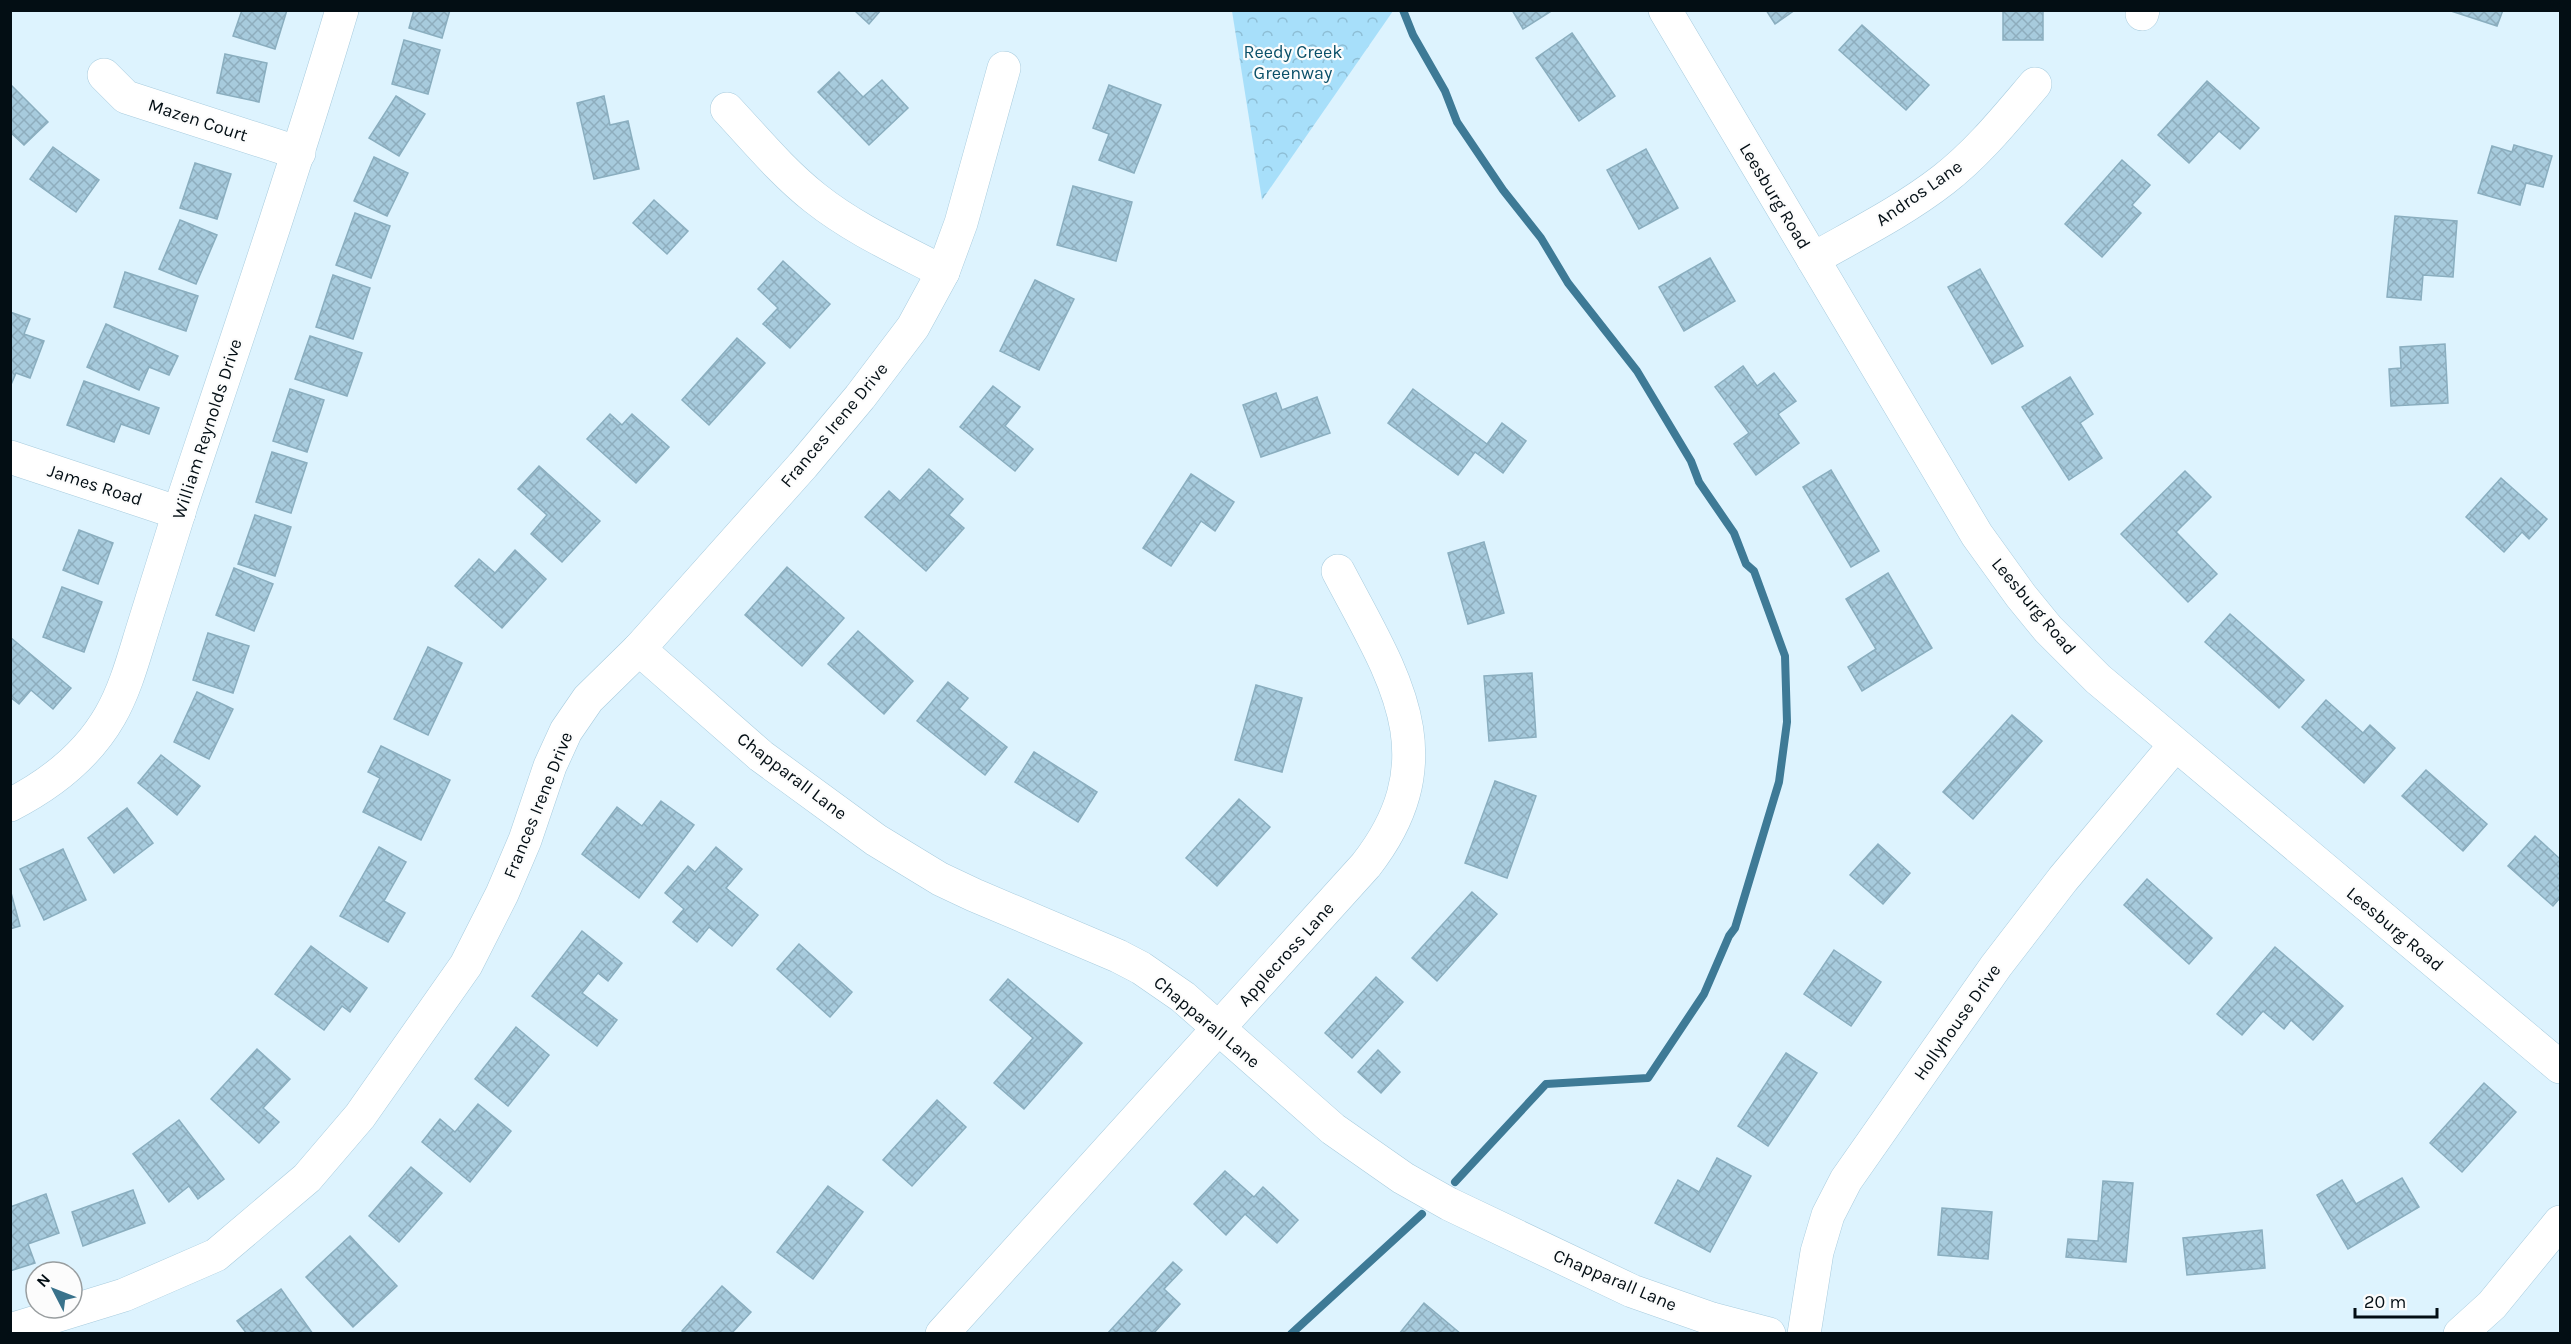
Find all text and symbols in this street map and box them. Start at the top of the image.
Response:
park label: Reedy Creek Greenway [1243,41,1343,84]
street label: Mazen Court [146,94,251,146]
street label: Leesburg Road [1735,139,1815,253]
street label: Andros Lane [1872,155,1966,231]
street label: William Reynolds Drive [167,336,247,522]
street label: Frances Irene Drive [775,358,893,492]
street label: James Road [45,459,145,511]
street label: Leesburg Road [1987,553,2081,659]
street label: Frances Irene Drive [499,728,577,882]
street label: Chapparall Lane [733,728,851,824]
street label: Leesburg Road [2342,882,2448,976]
street label: Applecross Lane [1233,897,1339,1011]
street label: Hollyhouse Drive [1909,960,2005,1084]
street label: Chapparall Lane [1149,971,1265,1073]
street label: Chapparall Lane [1550,1244,1680,1316]
north arrow [24,1260,84,1320]
text: N [32,1270,54,1291]
scale bar [2355,1281,2438,1319]
text: 20 m [2364,1291,2406,1313]

